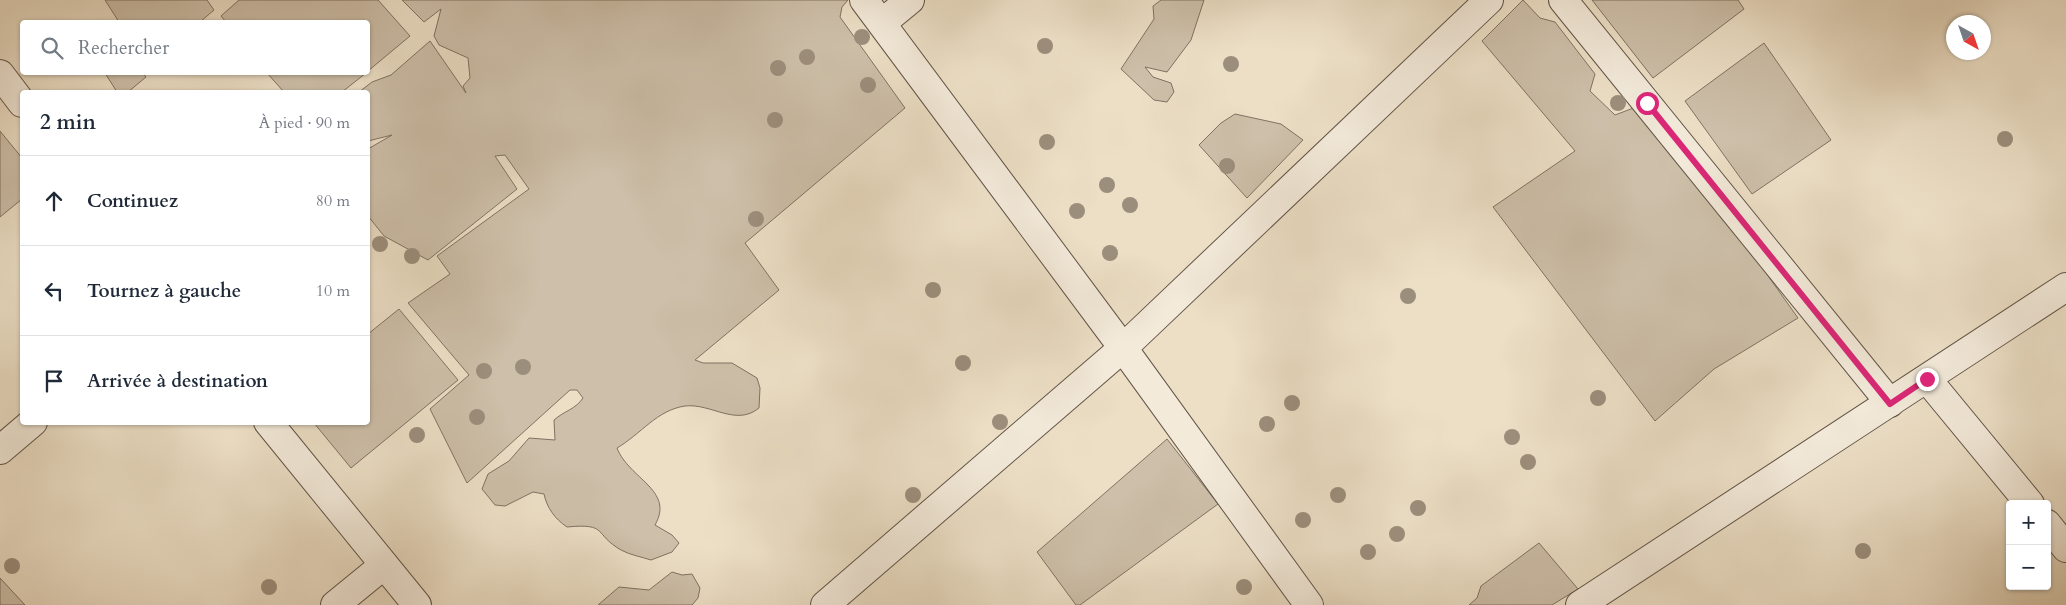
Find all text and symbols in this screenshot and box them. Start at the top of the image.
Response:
north arrow [1946,15,1991,60]
search box [20,20,370,75]
icon: search [38,34,66,62]
text: Rechercher [78,35,169,61]
route start [1636,92,1659,115]
text: 2 min [40,108,96,137]
text: À pied · 90 m [259,112,350,134]
icon: ahead [40,187,68,215]
text: Continuez [87,188,178,214]
text: 80 m [316,190,350,212]
icon: left [40,277,68,305]
text: Tournez à gauche [87,278,241,304]
text: 10 m [316,280,350,302]
icon: arrive [40,367,68,395]
text: Arrivée à destination [87,368,268,394]
route end [1916,368,1939,391]
map controls [2006,500,2051,590]
button: + [2006,500,2051,545]
button: − [2006,545,2051,590]

